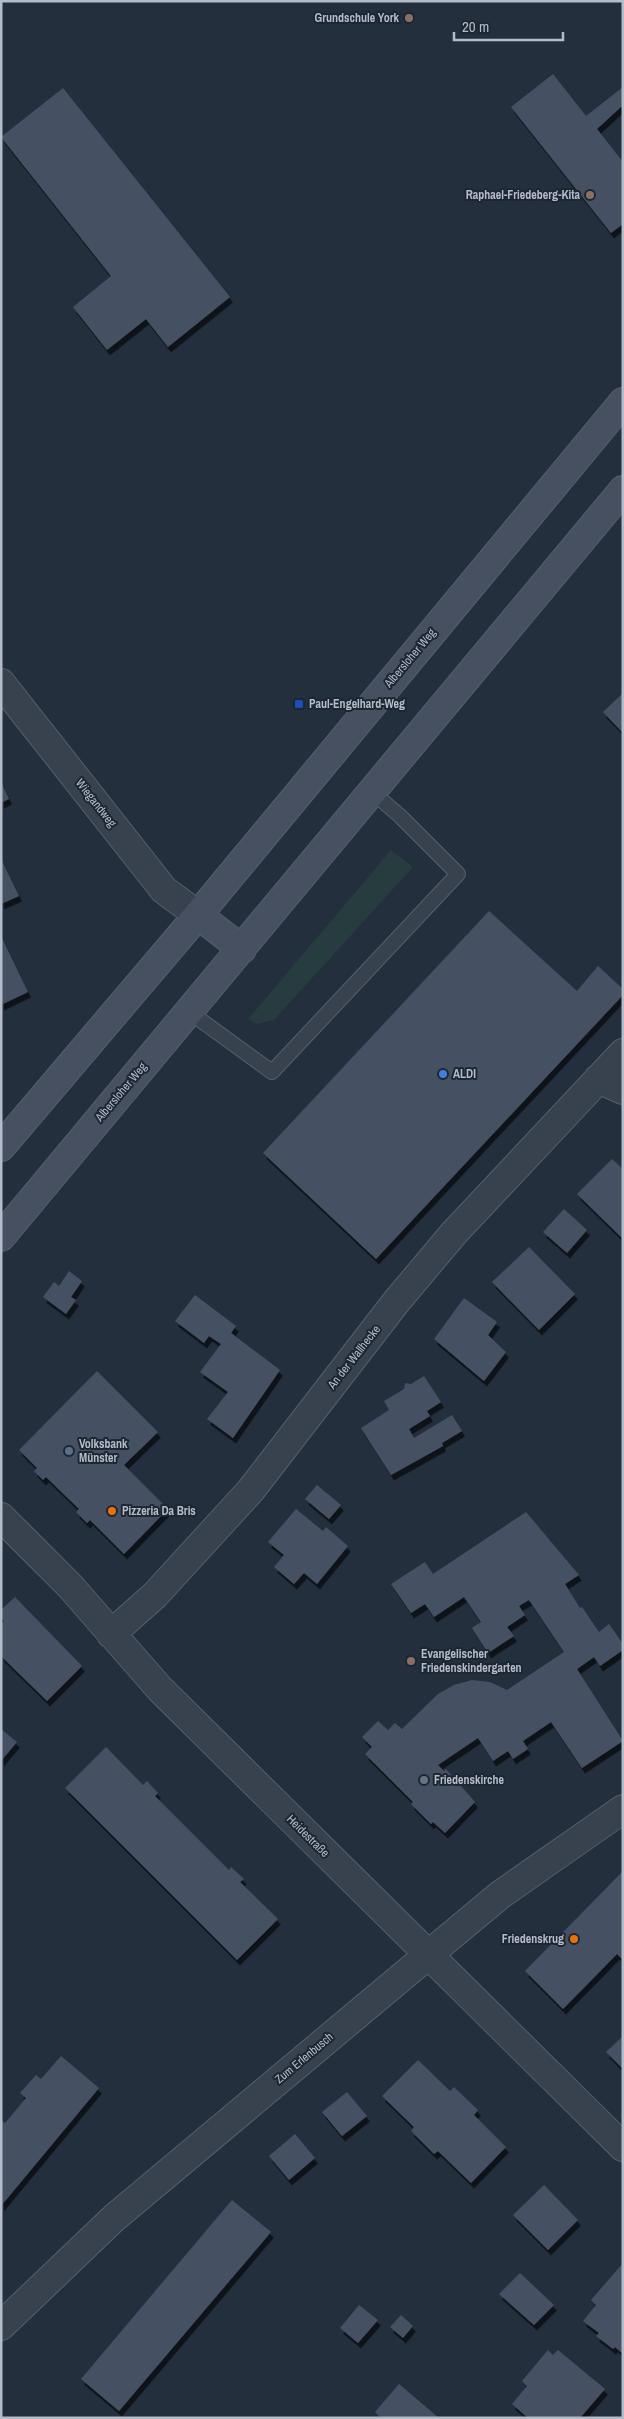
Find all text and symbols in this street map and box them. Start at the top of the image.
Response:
place label: Grundschule York [315,10,400,26]
scale bar [454,10,563,42]
marker: Grundschule York [403,12,415,24]
text: 20 m [462,16,489,37]
place label: Raphael-Friedeberg-Kita [466,187,581,203]
marker: Raphael-Friedeberg-Kita [584,189,596,201]
street label: Albersloher Weg [380,625,440,692]
place label: Paul-Engelhard-Weg [309,696,405,712]
marker: Paul-Engelhard-Weg [293,698,305,710]
street label: Wiegandweg [72,775,120,831]
street label: Albersloher Weg [91,1059,151,1126]
place label: ALDI [453,1066,476,1082]
marker: ALDI [437,1068,449,1080]
street label: An der Wallhecke [323,1322,384,1393]
place label: Volksbank Münster [79,1436,128,1466]
marker: Volksbank Münster [63,1445,75,1457]
place label: Pizzeria Da Bris [122,1503,196,1519]
marker: Pizzeria Da Bris [106,1505,118,1517]
place label: Evangelischer Friedenskindergarten [421,1646,522,1676]
marker: Evangelischer Friedenskindergarten [405,1655,417,1667]
place label: Friedenskirche [434,1772,505,1788]
marker: Friedenskirche [418,1774,430,1786]
street label: Heidestraße [283,1811,333,1861]
place label: Friedenskrug [502,1931,564,1947]
marker: Friedenskrug [568,1933,580,1945]
street label: Zum Erlenbusch [271,2029,337,2087]

